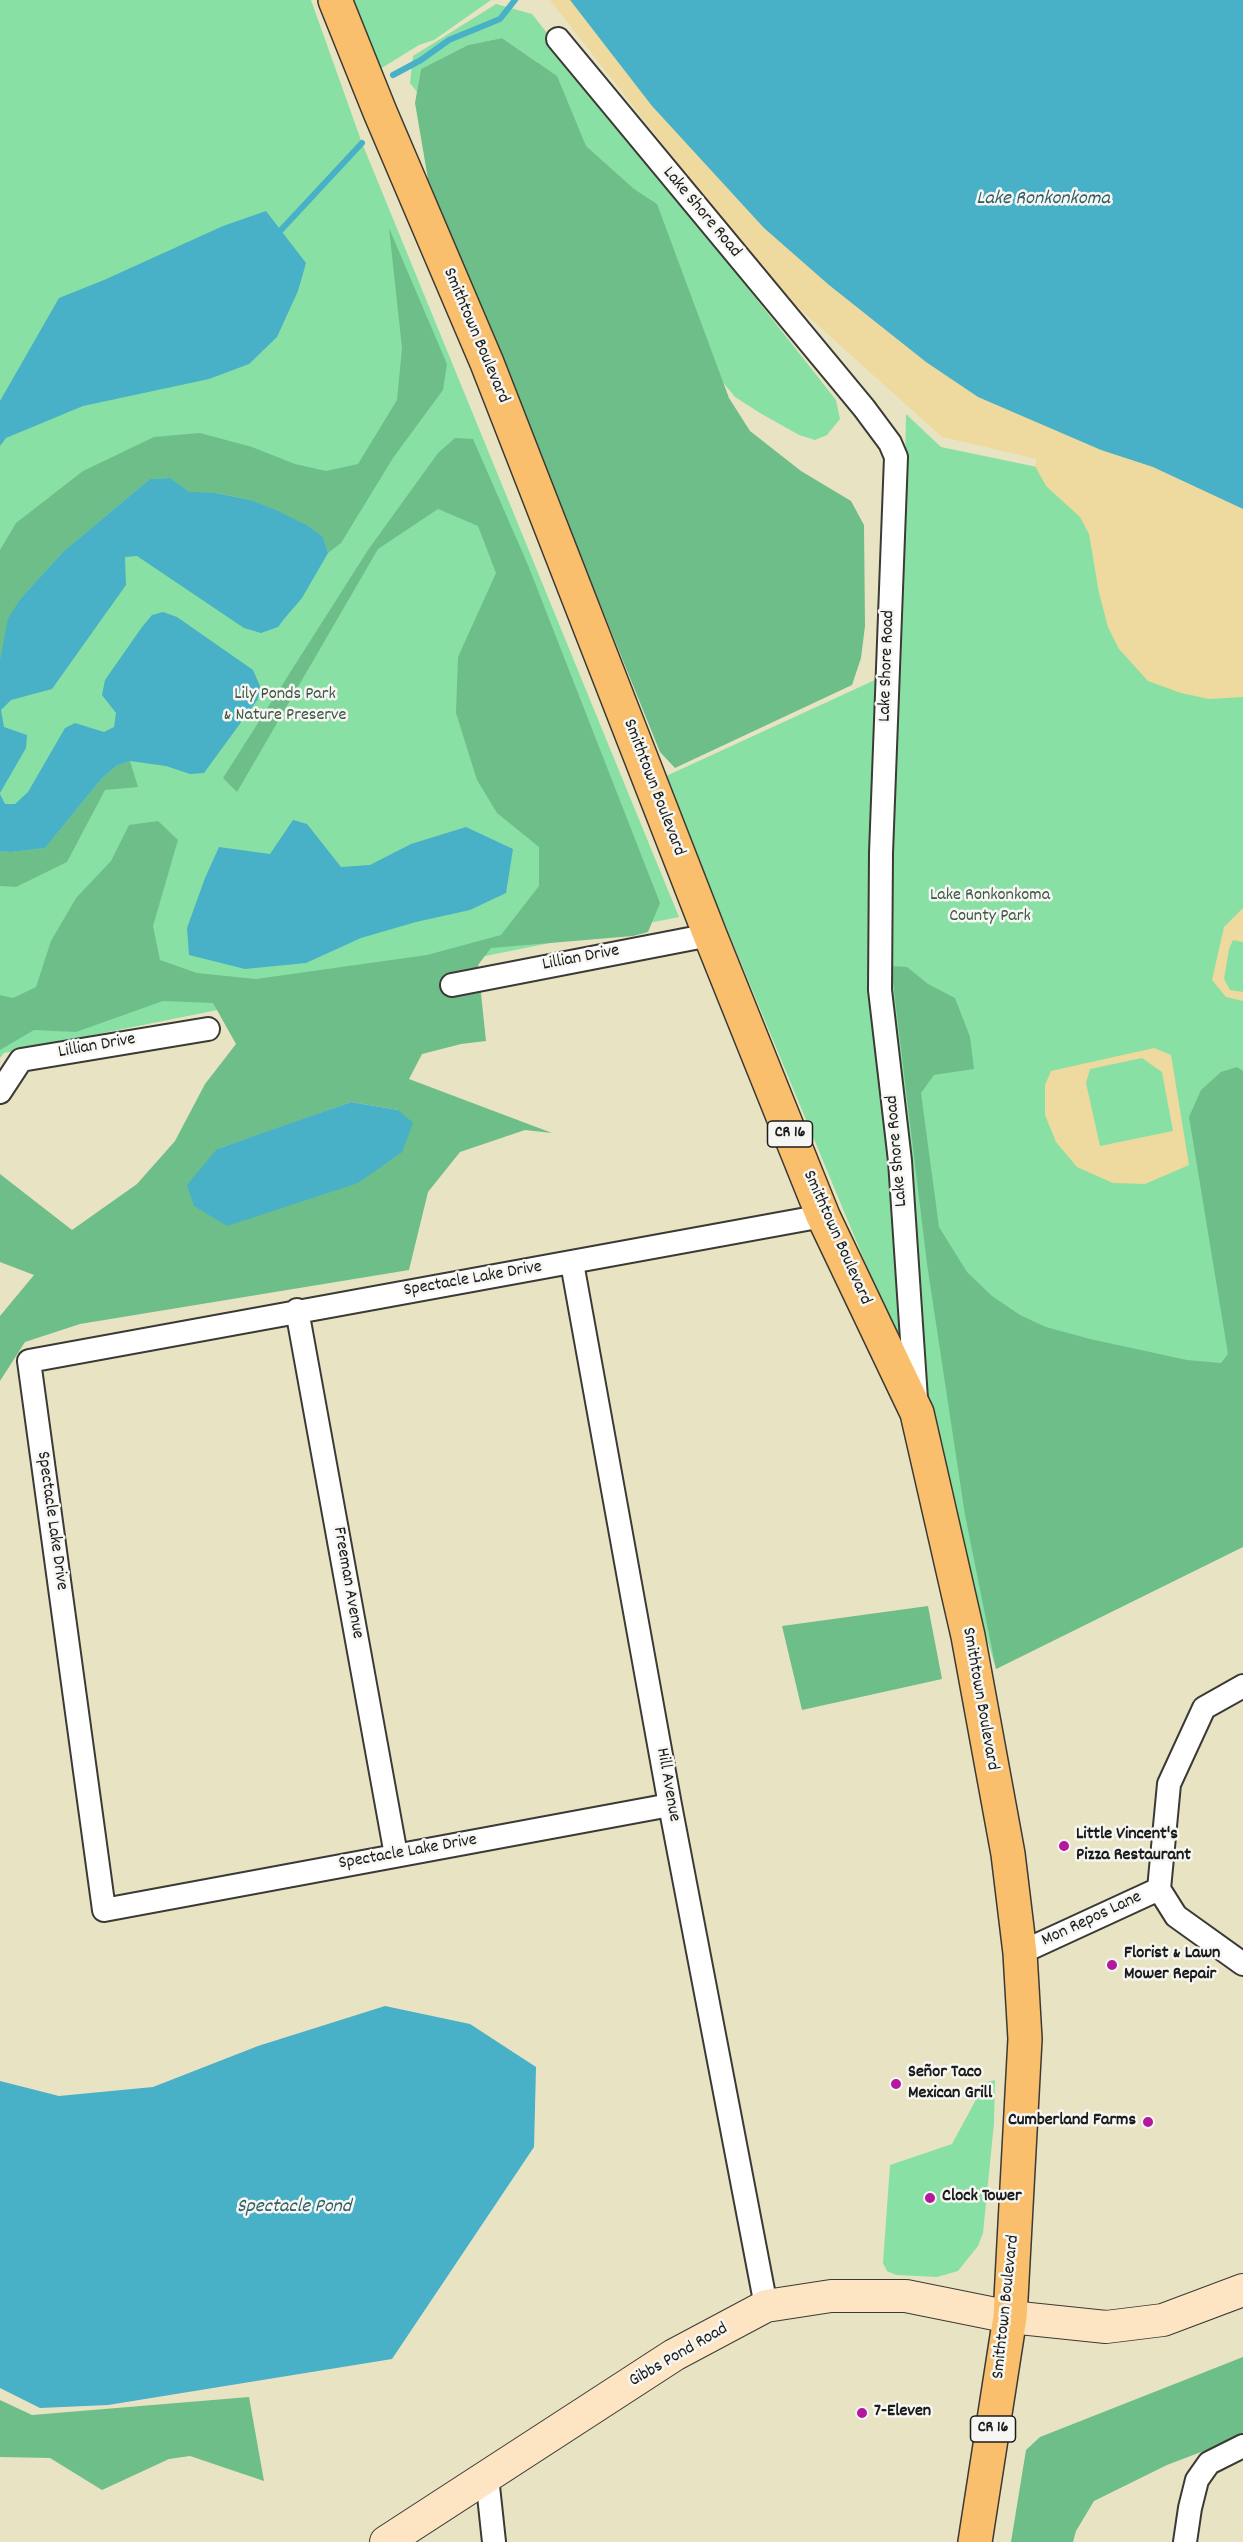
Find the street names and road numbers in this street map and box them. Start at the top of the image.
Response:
street label: Lake Shore Road [657,163,745,263]
street label: Smithtown Boulevard [437,265,513,407]
street label: Lake Shore Road [875,610,901,722]
street label: Smithtown Boulevard [617,717,689,859]
street label: Lillian Drive [541,941,621,977]
street label: Lillian Drive [57,1030,137,1064]
street label: Lake Shore Road [882,1094,914,1208]
road number: CR 16 [768,1121,812,1147]
street label: Smithtown Boulevard [797,1167,875,1309]
street label: Spectacle Lake Drive [402,1257,544,1303]
street label: Spectacle Lake Drive [31,1450,71,1592]
street label: Freeman Avenue [327,1525,367,1641]
street label: Smithtown Boulevard [956,1626,1002,1772]
street label: Hill Avenue [650,1746,684,1824]
street label: Spectacle Lake Drive [337,1830,479,1876]
street label: Mon Repos Lane [1039,1887,1145,1953]
street label: Smithtown Boulevard [989,2234,1025,2380]
street label: Gibbs Pond Road [626,2319,732,2393]
road number: CR 16 [970,2416,1016,2442]

